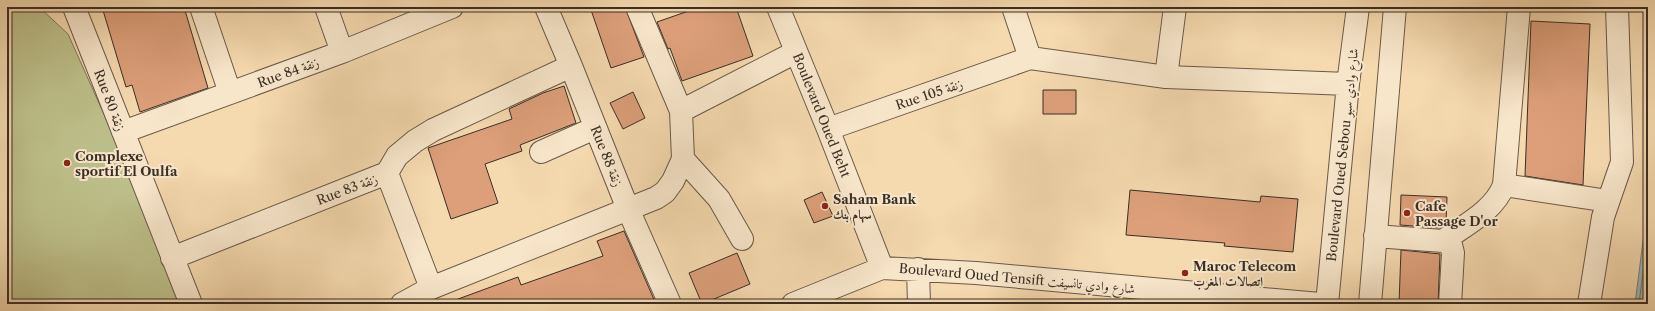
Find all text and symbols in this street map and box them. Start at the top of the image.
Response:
street label: Boulevard Oued Sebou شارع وادي سبو [1323,48,1365,263]
street label: Boulevard Oued Beht [790,50,854,180]
street label: Rue 84 زنقة [255,53,321,91]
street label: Rue 80 زنقة [90,67,129,134]
street label: Rue 105 زنقة [893,75,965,114]
street label: Rue 88 زنقة [587,123,627,189]
place label: Complexe sportif El Oulfa [75,148,178,179]
marker: Complexe sportif El Oulfa [62,158,72,168]
street label: Rue 83 زنقة [314,170,380,209]
place label: Saham Bank سهام بنك [833,191,917,226]
place label: Cafe Passage D'or [1415,198,1498,229]
marker: Saham Bank سهام بنك [820,201,830,211]
marker: Cafe Passage D'or [1402,208,1412,218]
place label: Maroc Telecom اتصالات المغرب [1193,258,1296,290]
street label: Boulevard Oued Tensift شارع وادي تانسيفت [898,260,1136,300]
marker: Maroc Telecom اتصالات المغرب [1180,268,1190,278]

